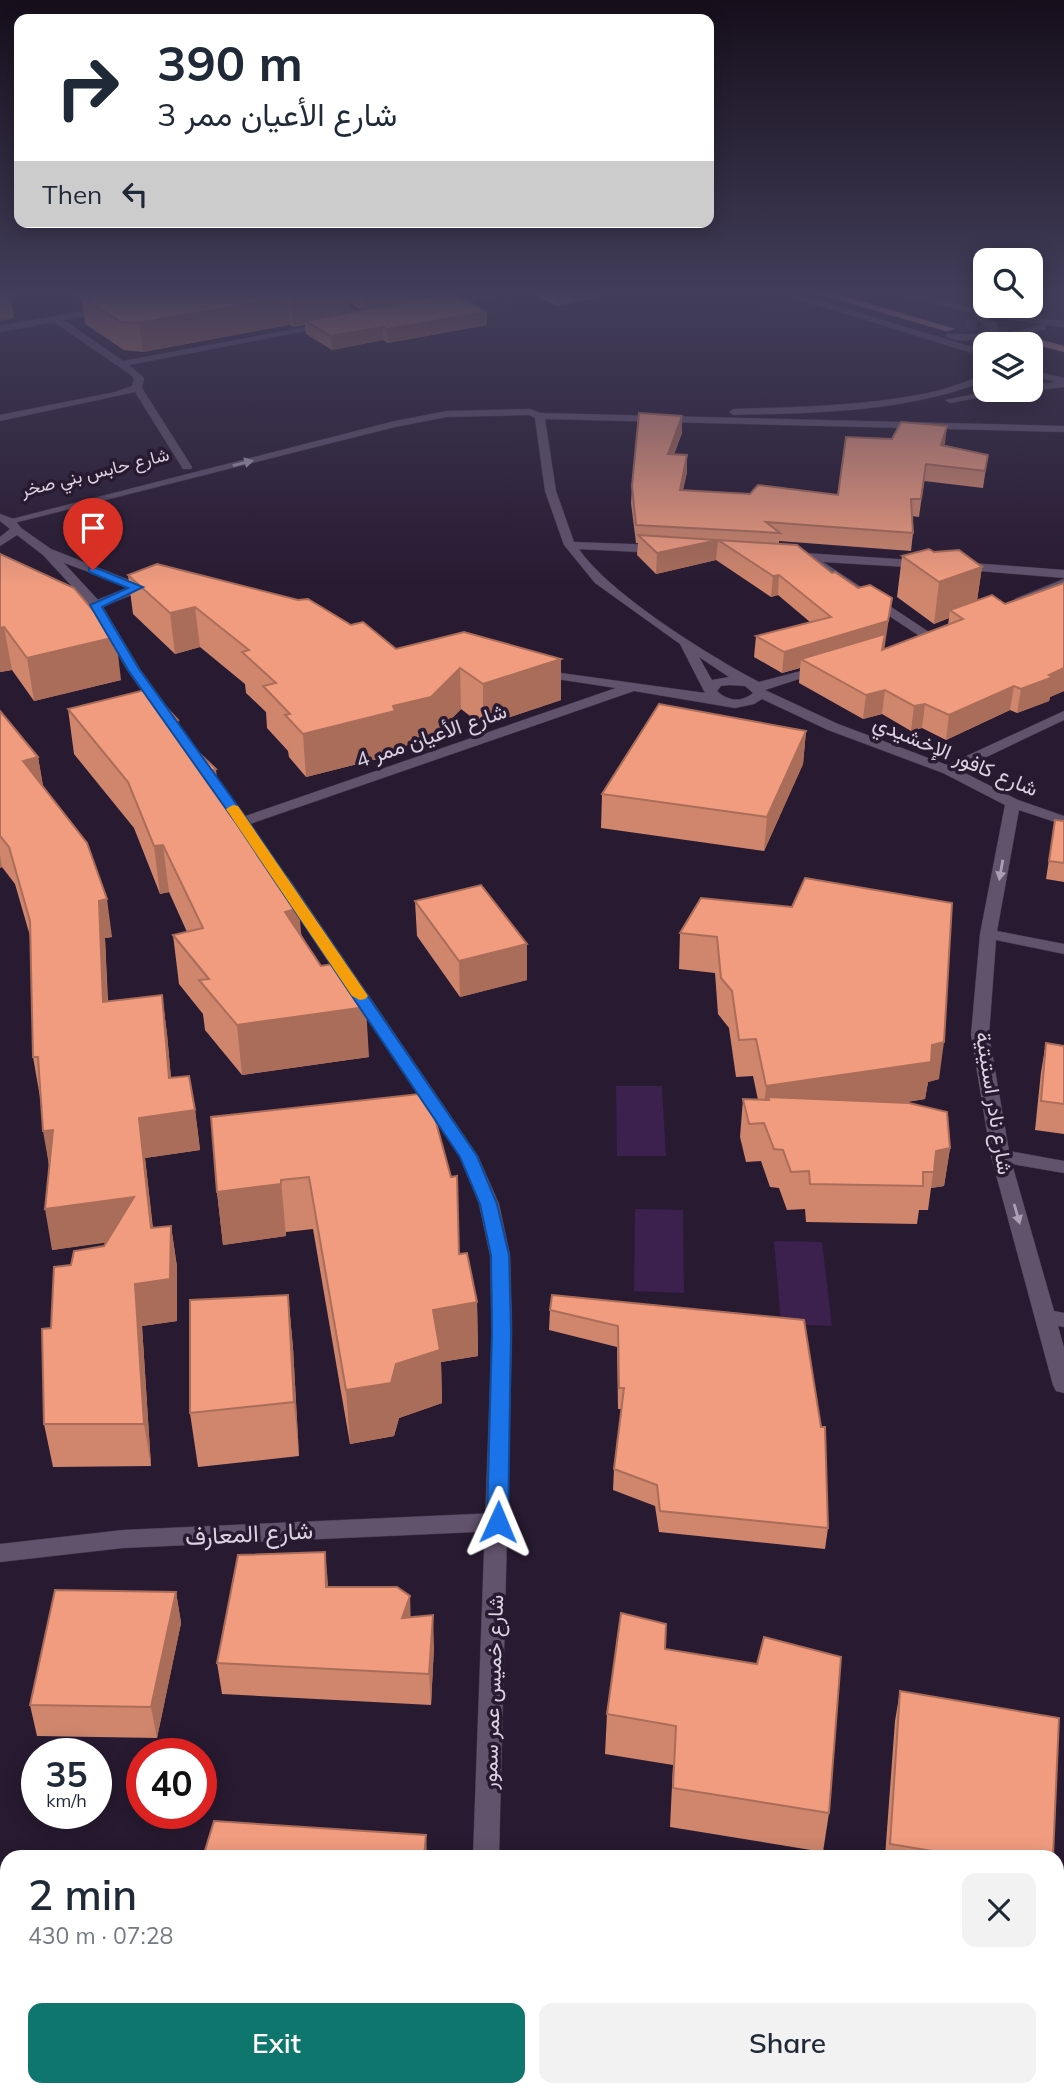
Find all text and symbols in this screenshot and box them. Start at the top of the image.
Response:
text: 390 m [157,32,303,93]
icon: right [42,42,133,133]
text: شارع الأعيان ممر 3 [157,94,397,134]
icon: left [116,175,154,213]
text: Then [42,178,102,211]
map controls [973,248,1043,402]
button: search [973,248,1043,318]
button: layers [973,332,1043,402]
street label: شارع حابس بني صخر [18,442,172,506]
one-way arrow [232,457,254,468]
pin [63,498,123,570]
icon: arrive [74,509,112,547]
street label: شارع الأعيان ممر 4 [352,697,510,775]
street label: شارع كافور الإخشيدي [868,709,1042,806]
one-way arrow [995,859,1006,881]
street label: شارع نادر استيتية [969,1030,1019,1177]
one-way arrow [1012,1204,1022,1225]
position arrow [461,1485,535,1559]
street label: شارع المعارف [184,1515,314,1553]
street label: شارع خميس عمر سمور [476,1594,510,1791]
speed limit sign: 40 [126,1738,217,1829]
text: 35 [45,1752,88,1796]
text: km/h [46,1789,87,1812]
text: 2 min [28,1868,137,1921]
button: close [962,1873,1036,1947]
text: 430 m · 07:28 [28,1921,173,1950]
button: Exit [28,2003,525,2083]
button: Share [539,2003,1036,2083]

